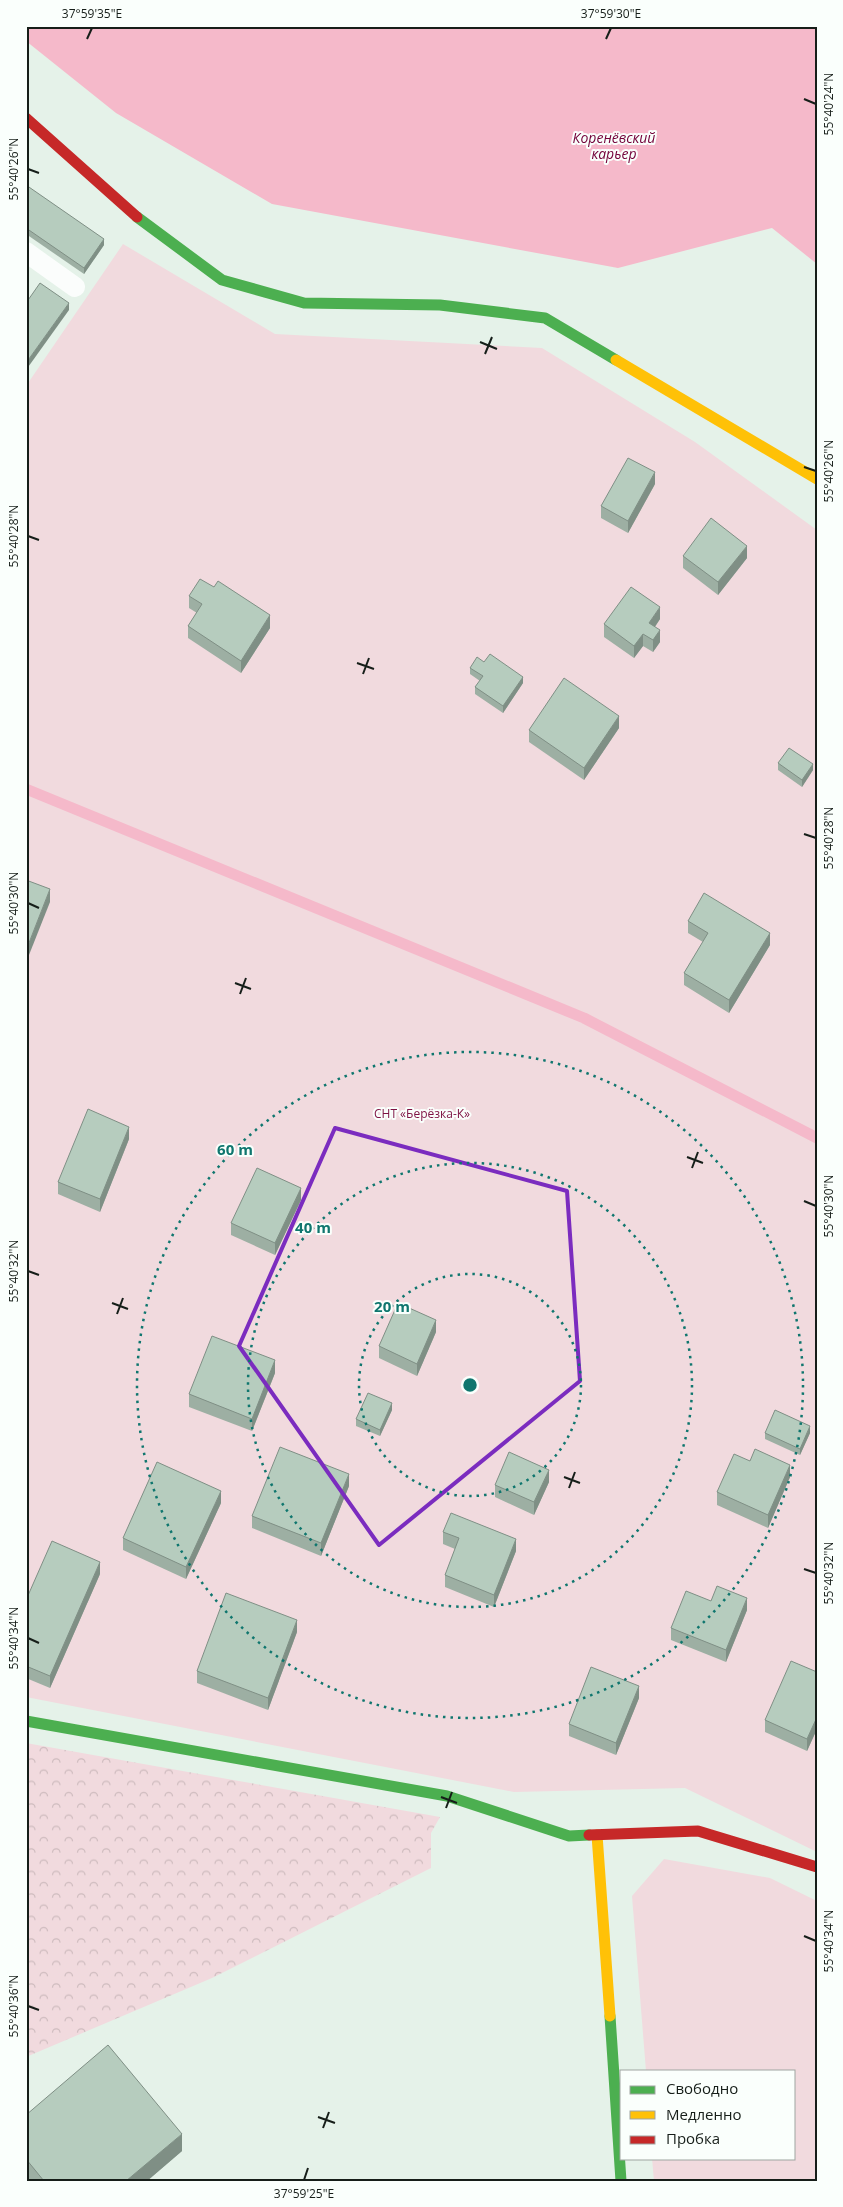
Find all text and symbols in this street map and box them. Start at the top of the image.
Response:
text: 37°59'35"E [62,5,122,22]
text: 37°59'30"E [581,5,641,22]
text: 55°40'24"N [820,73,837,135]
water label: Коренёвский карьер [573,128,655,163]
text: 55°40'26"N [5,138,22,200]
text: 55°40'26"N [820,440,837,502]
text: 55°40'28"N [5,505,22,567]
text: 55°40'28"N [820,807,837,869]
text: 55°40'30"N [5,872,22,934]
park label: СНТ «Берёзка-К» [374,1105,470,1122]
text: 60 m [217,1139,253,1159]
text: 55°40'30"N [820,1175,837,1237]
text: 40 m [295,1217,331,1237]
text: 55°40'32"N [5,1240,22,1302]
text: 20 m [374,1296,410,1316]
centre of rings [461,1376,479,1394]
text: 55°40'32"N [820,1542,837,1604]
text: 55°40'34"N [5,1607,22,1669]
text: 55°40'34"N [820,1910,837,1972]
text: 55°40'36"N [5,1975,22,2037]
legend [620,2070,796,2160]
text: Свободно [666,2078,738,2098]
text: Медленно [666,2104,742,2124]
text: Пробка [666,2128,720,2148]
text: 37°59'25"E [274,2185,334,2202]

